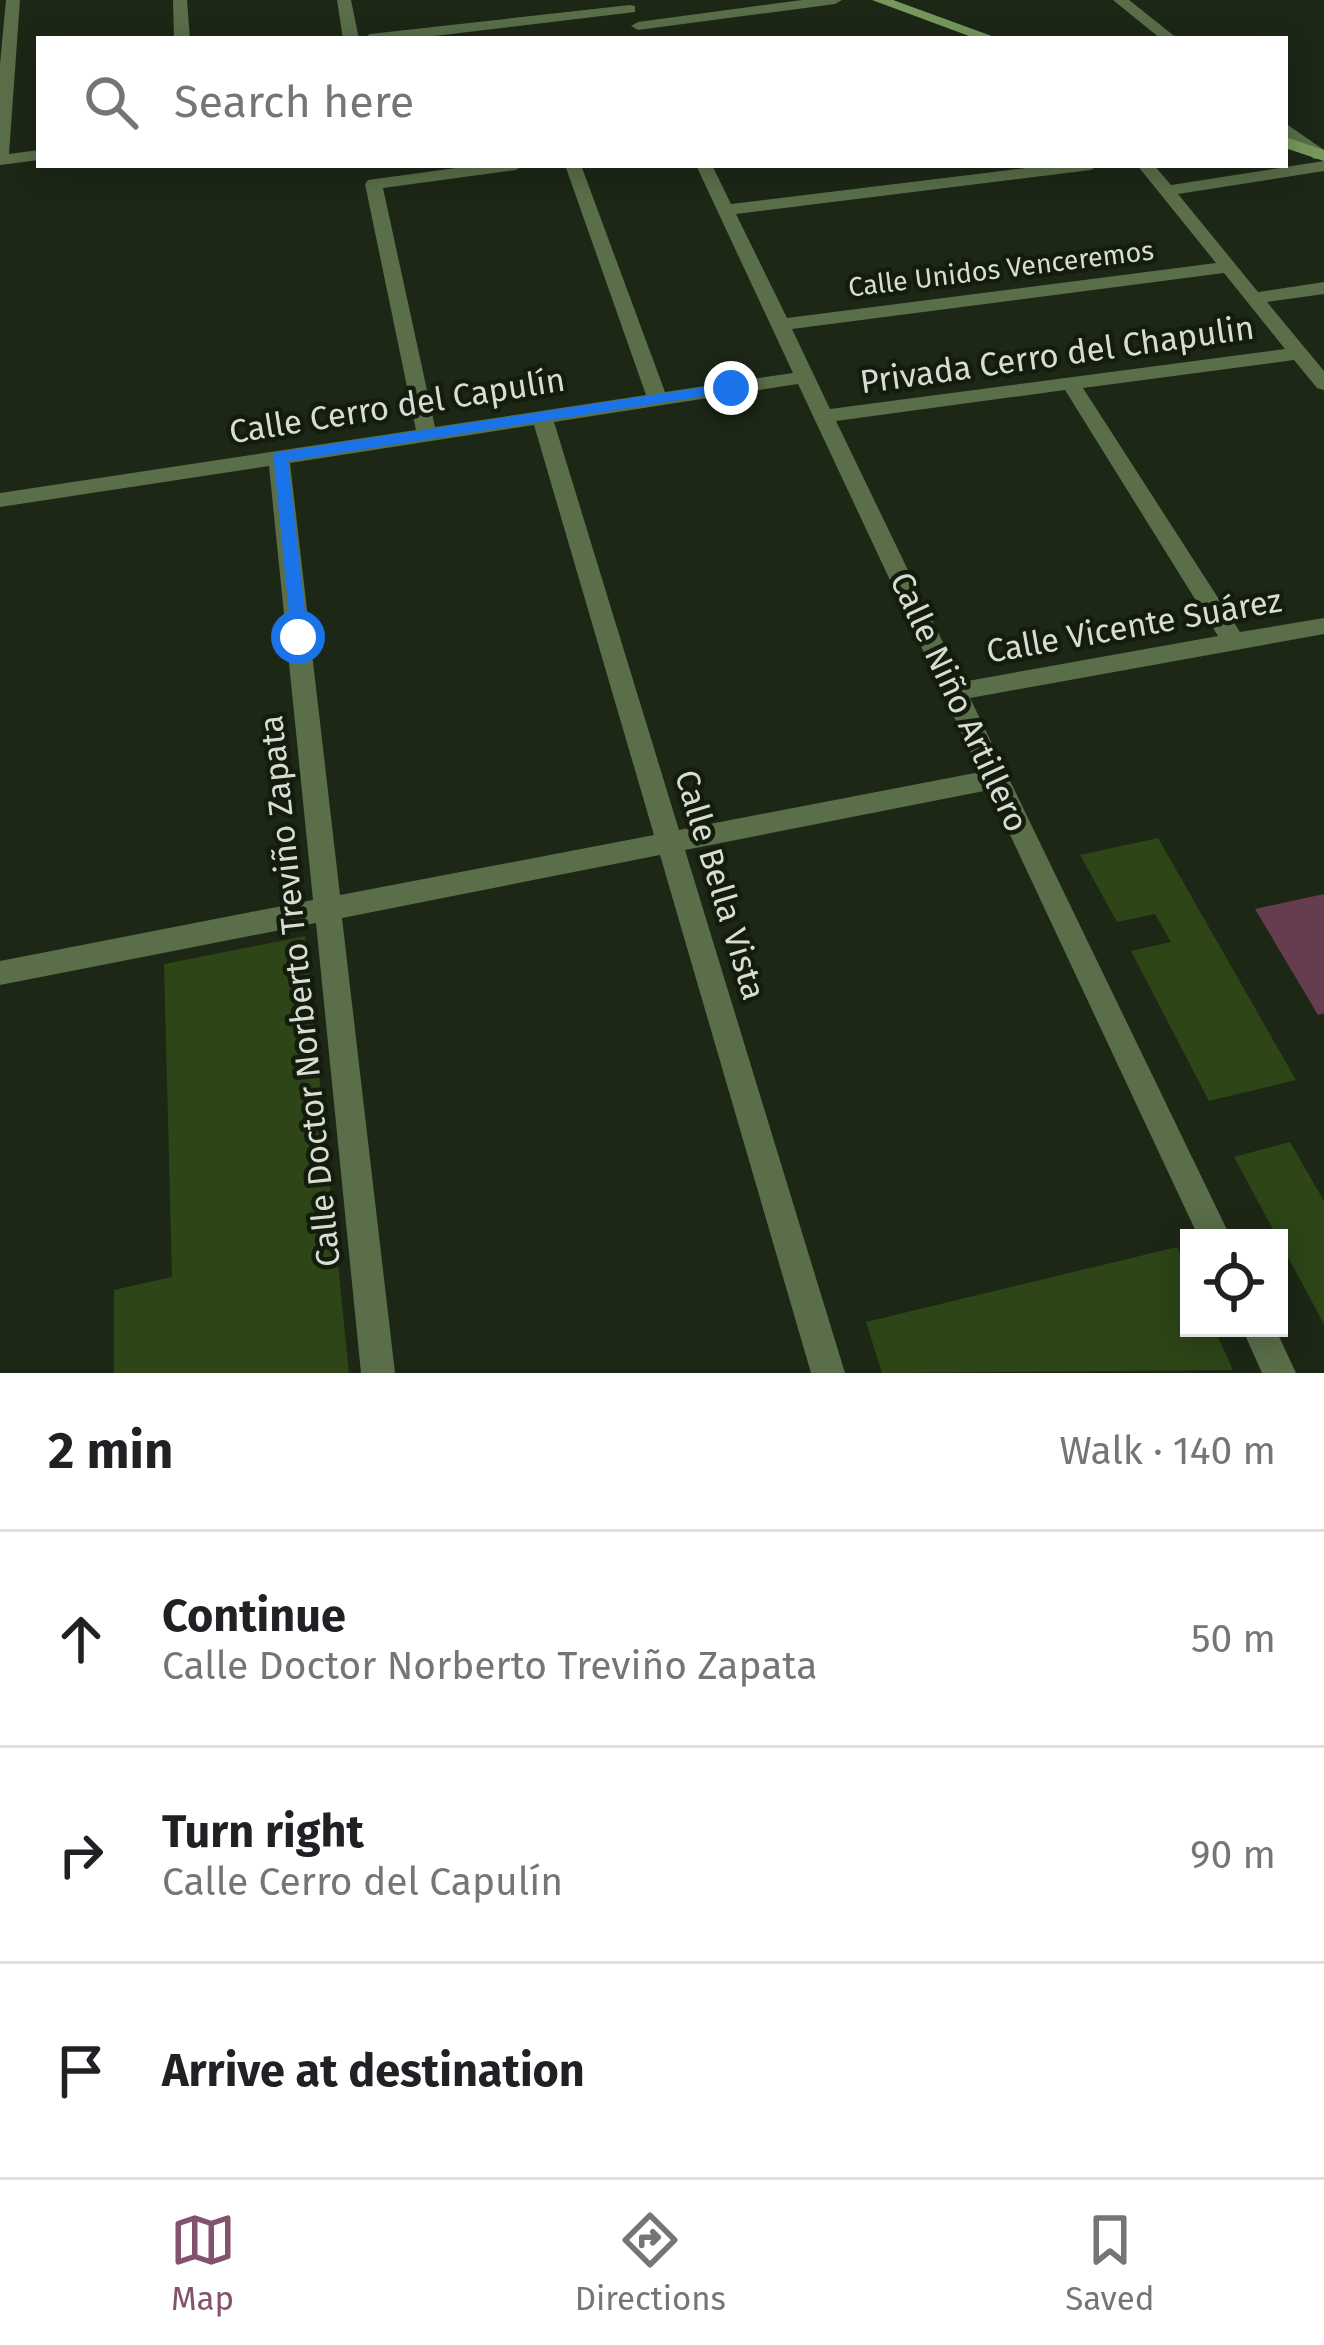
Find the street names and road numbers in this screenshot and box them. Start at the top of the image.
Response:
street label: Calle Unidos Venceremos [846,234,1156,304]
street label: Privada Cerro del Chapulin [857,308,1257,402]
street label: Calle Cerro del Capulín [226,360,568,452]
street label: Calle Niño Artillero [881,566,1037,838]
street label: Calle Vicente Suárez [983,580,1285,672]
street label: Calle Doctor Norberto Treviño Zapata [251,713,349,1269]
street label: Calle Bella Vista [666,765,774,1005]

